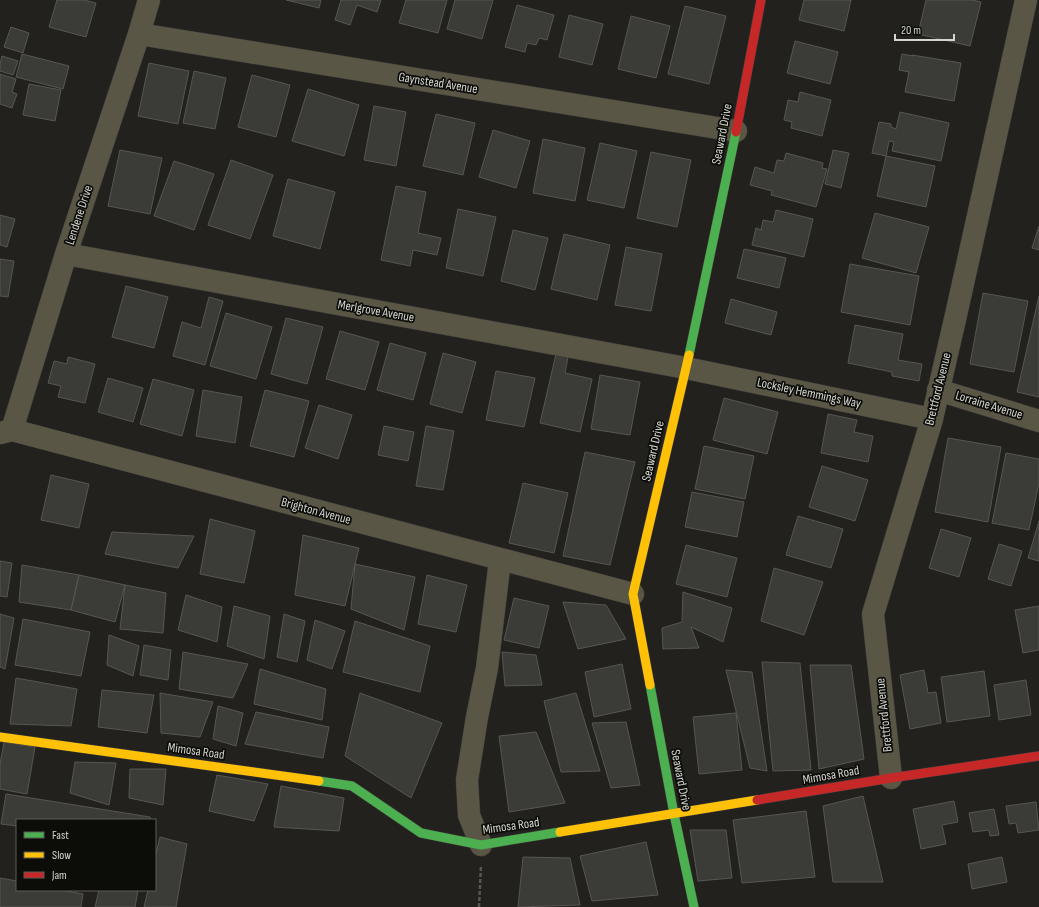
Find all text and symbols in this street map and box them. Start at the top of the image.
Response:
scale bar [895,16,954,42]
text: 20 m [901,23,921,38]
street label: Gaynstead Avenue [397,69,479,97]
street label: Seaward Drive [708,102,736,166]
street label: Lendene Drive [62,183,96,247]
street label: Merlgrove Avenue [337,296,415,326]
street label: Brettford Avenue [921,351,955,427]
street label: Locksley Hemmings Way [756,374,862,412]
street label: Lorraine Avenue [953,387,1025,423]
street label: Seaward Drive [638,419,668,483]
street label: Brighton Avenue [279,494,353,528]
street label: Brettford Avenue [872,677,896,753]
street label: Mimosa Road [167,739,225,763]
street label: Seaward Drive [667,748,695,812]
street label: Mimosa Road [801,762,861,788]
street label: Mimosa Road [482,814,540,838]
legend [16,819,156,891]
text: Fast [52,828,69,843]
text: Slow [52,848,71,863]
text: Jam [51,868,67,883]

